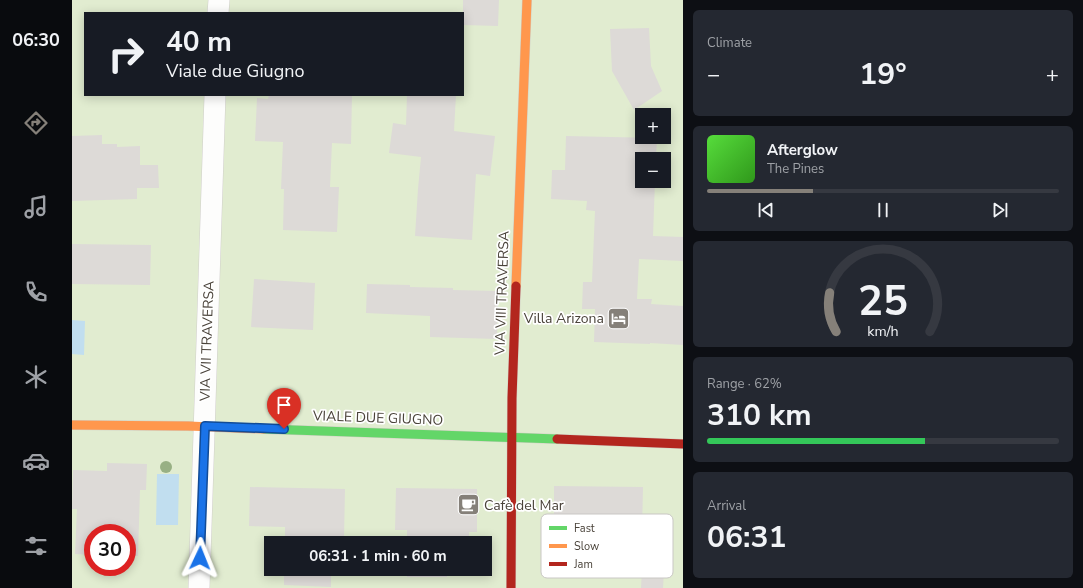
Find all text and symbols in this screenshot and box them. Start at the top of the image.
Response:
text: 40 m [166,23,232,61]
text: 06:30 [12,28,60,52]
icon: right [100,28,152,80]
text: Climate [707,34,752,52]
text: 19° [859,54,907,95]
text: Viale due Giugno [166,59,304,83]
text: − [707,60,720,90]
text: + [1046,60,1059,90]
map controls [635,108,671,188]
button: + [635,108,671,144]
icon: directions [22,109,50,137]
text: Afterglow [767,140,838,160]
button: − [635,152,671,188]
text: The Pines [767,160,824,178]
icon: music [22,193,50,221]
icon: previous [755,199,777,221]
icon: pause [872,199,894,221]
icon: next [989,199,1011,221]
street label: VIA VIII TRAVERSA [490,231,514,356]
text: 25 [858,273,908,330]
icon: phone [22,278,50,306]
street label: VIA VII TRAVERSA [195,280,219,403]
hotel icon: Villa Arizona [606,305,632,331]
place label: Villa Arizona [523,309,604,328]
text: km/h [867,322,899,341]
icon: climate [22,363,50,391]
text: Range · 62% [707,375,782,393]
pin [267,388,301,429]
icon: arrive [273,394,295,416]
text: 310 km [707,395,812,436]
street label: VIALE DUE GIUGNO [312,406,443,430]
icon: car [22,447,50,475]
cafe icon: Cafè del Mar [456,492,482,518]
place label: Cafè del Mar [484,496,564,515]
text: Arrival [707,497,746,515]
legend [541,514,673,578]
text: 06:31 [707,517,786,558]
text: Fast [574,521,595,536]
speed limit sign: 30 [84,524,136,576]
icon: filters [22,532,50,560]
position arrow [179,537,221,579]
text: Slow [574,539,599,554]
text: 06:31 · 1 min · 60 m [309,546,447,566]
text: Jam [573,557,593,572]

